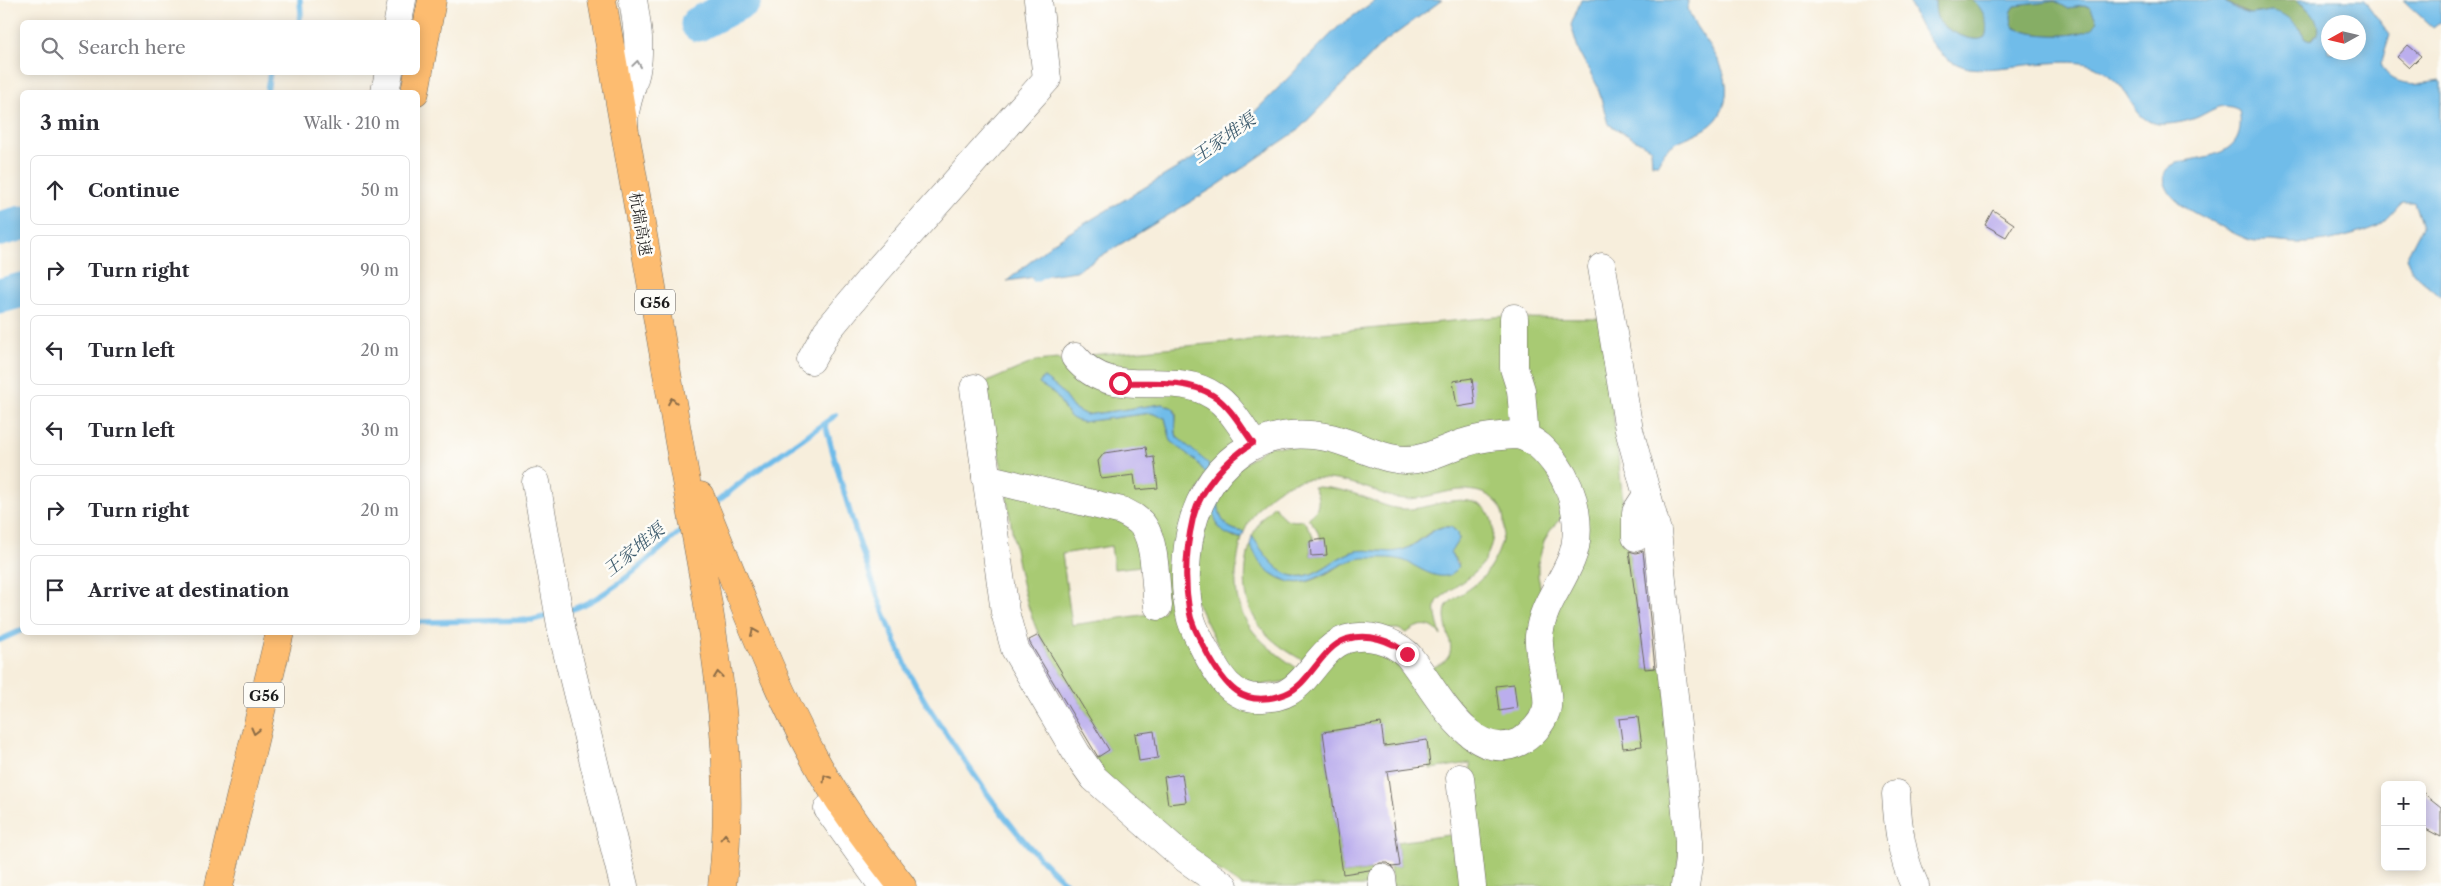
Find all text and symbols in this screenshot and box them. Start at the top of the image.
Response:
north arrow [2321,15,2366,60]
search box [20,20,420,75]
icon: search [38,34,66,62]
text: Search here [78,36,186,59]
one-way arrow [631,59,642,67]
water label: 王家堆渠 [1188,107,1262,168]
text: 3 min [40,110,100,135]
text: Walk · 210 m [304,113,400,133]
icon: ahead [41,176,69,204]
text: Continue [88,179,180,202]
text: 50 m [361,180,399,200]
street label: 杭瑞高速 [626,191,656,257]
icon: right [41,256,69,284]
text: Turn right [88,259,189,282]
text: 90 m [360,260,399,280]
road number: G56 [635,290,675,314]
icon: left [41,336,69,364]
text: Turn left [88,339,175,362]
text: 20 m [360,340,399,360]
route start [1109,372,1132,395]
one-way arrow [667,396,677,405]
icon: left [41,416,69,444]
text: Turn left [88,419,175,442]
text: 30 m [361,420,399,440]
icon: right [41,496,69,524]
text: Turn right [88,499,189,522]
text: 20 m [360,500,399,520]
water label: 王家堆渠 [599,517,671,581]
icon: arrive [41,576,69,604]
text: Arrive at destination [88,579,289,602]
one-way arrow [750,628,761,637]
route end [1396,643,1419,666]
one-way arrow [713,671,724,679]
road number: G56 [244,682,284,708]
one-way arrow [250,726,261,735]
one-way arrow [823,774,832,783]
map controls [2381,781,2426,871]
button: + [2381,781,2426,826]
button: − [2381,826,2426,871]
one-way arrow [720,833,730,841]

